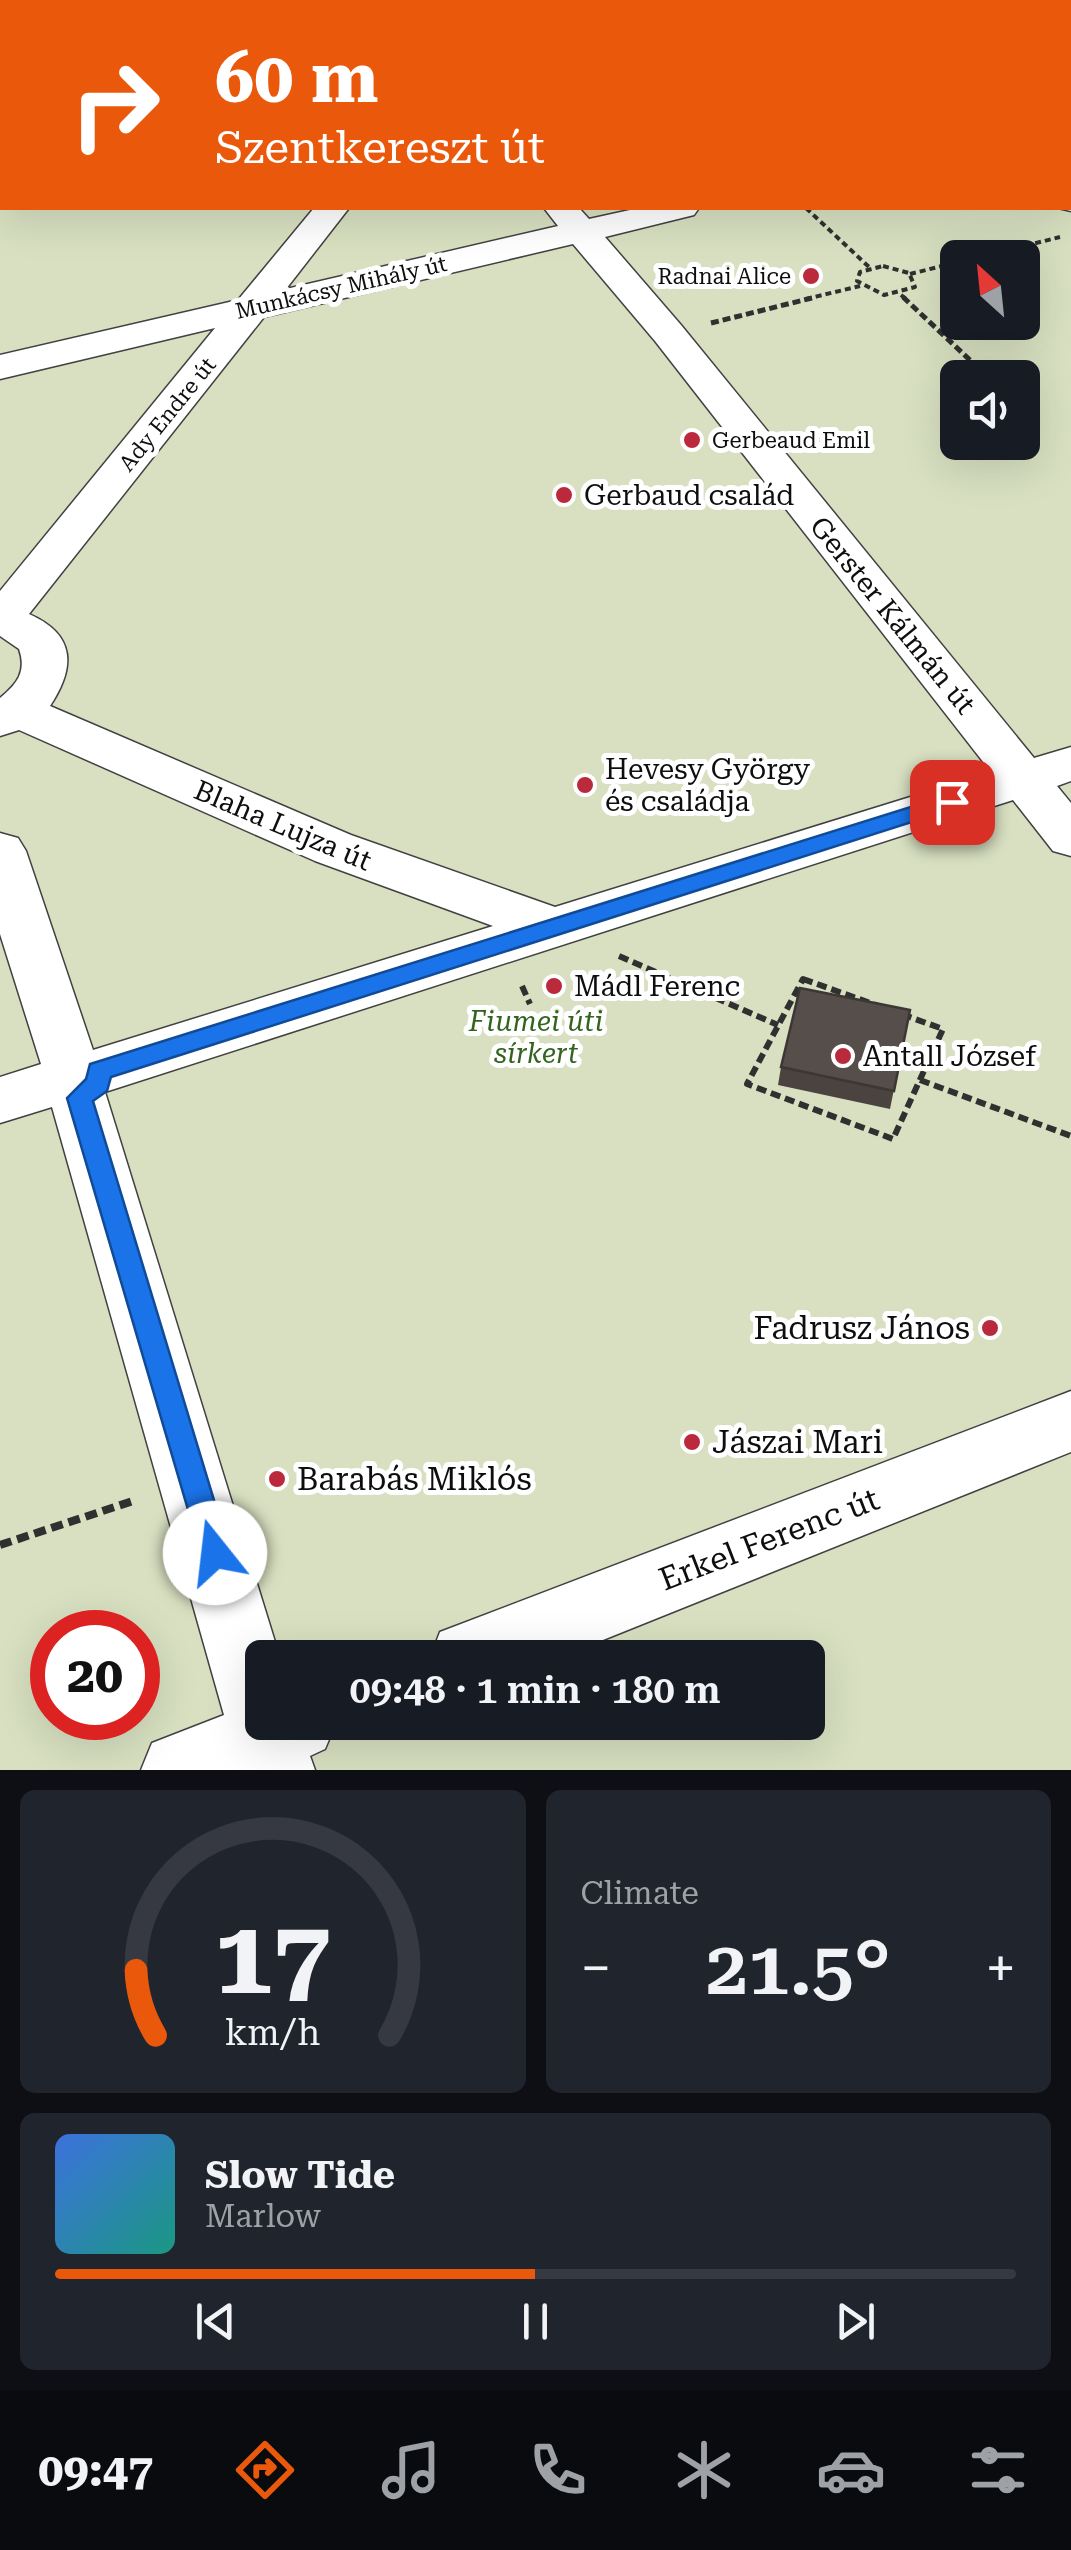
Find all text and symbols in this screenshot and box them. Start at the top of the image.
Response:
text: 60 m [215,37,379,119]
icon: right [50,40,180,170]
text: Szentkereszt út [215,121,545,174]
north arrow [940,240,1040,340]
map controls [940,240,1040,460]
street label: Munkácsy Mihály út [233,251,449,324]
place label: Radnai Alice [658,264,791,289]
marker: Radnai Alice [800,265,822,287]
street label: Ady Endre út [114,352,221,476]
button: sound [940,360,1040,460]
place label: Gerbeaud Emil [712,428,870,453]
marker: Gerbeaud Emil [681,429,703,451]
place label: Gerbaud család [584,479,794,512]
marker: Gerbaud család [553,484,575,506]
street label: Gerster Kálmán út [803,510,982,721]
place label: Hevesy György és családja [605,753,810,818]
pin [910,760,995,845]
street label: Blaha Lujza út [189,773,376,878]
marker: Hevesy György és családja [574,774,596,796]
icon: arrive [925,775,980,830]
place label: Mádl Ferenc [574,970,740,1003]
marker: Mádl Ferenc [543,975,565,997]
park label: Fiumei úti sírkert [468,1005,603,1070]
place label: Antall József [863,1040,1037,1073]
marker: Antall József [832,1045,854,1067]
place label: Fadrusz János [754,1309,970,1347]
marker: Fadrusz János [979,1317,1001,1339]
place label: Jászai Mari [712,1423,883,1461]
marker: Jászai Mari [681,1431,703,1453]
place label: Barabás Miklós [297,1460,532,1498]
marker: Barabás Miklós [266,1468,288,1490]
street label: Erkel Ferenc út [654,1480,884,1598]
position arrow [163,1501,267,1605]
speed limit sign: 20 [30,1610,160,1740]
text: 09:48 · 1 min · 180 m [350,1668,721,1712]
text: Climate [581,1874,699,1912]
text: 17 [215,1897,331,2018]
text: 21.5° [706,1924,891,2012]
text: − [581,1936,611,2000]
text: + [985,1936,1016,2000]
text: km/h [225,2012,321,2054]
text: Slow Tide [205,2153,395,2197]
text: Marlow [205,2197,321,2235]
icon: previous [188,2294,243,2349]
icon: pause [508,2294,563,2349]
icon: next [828,2294,883,2349]
icon: directions [230,2435,300,2505]
icon: music [376,2435,446,2505]
icon: phone [523,2435,593,2505]
icon: climate [669,2435,739,2505]
icon: car [816,2435,886,2505]
icon: filters [963,2435,1033,2505]
text: 09:47 [38,2444,153,2497]

